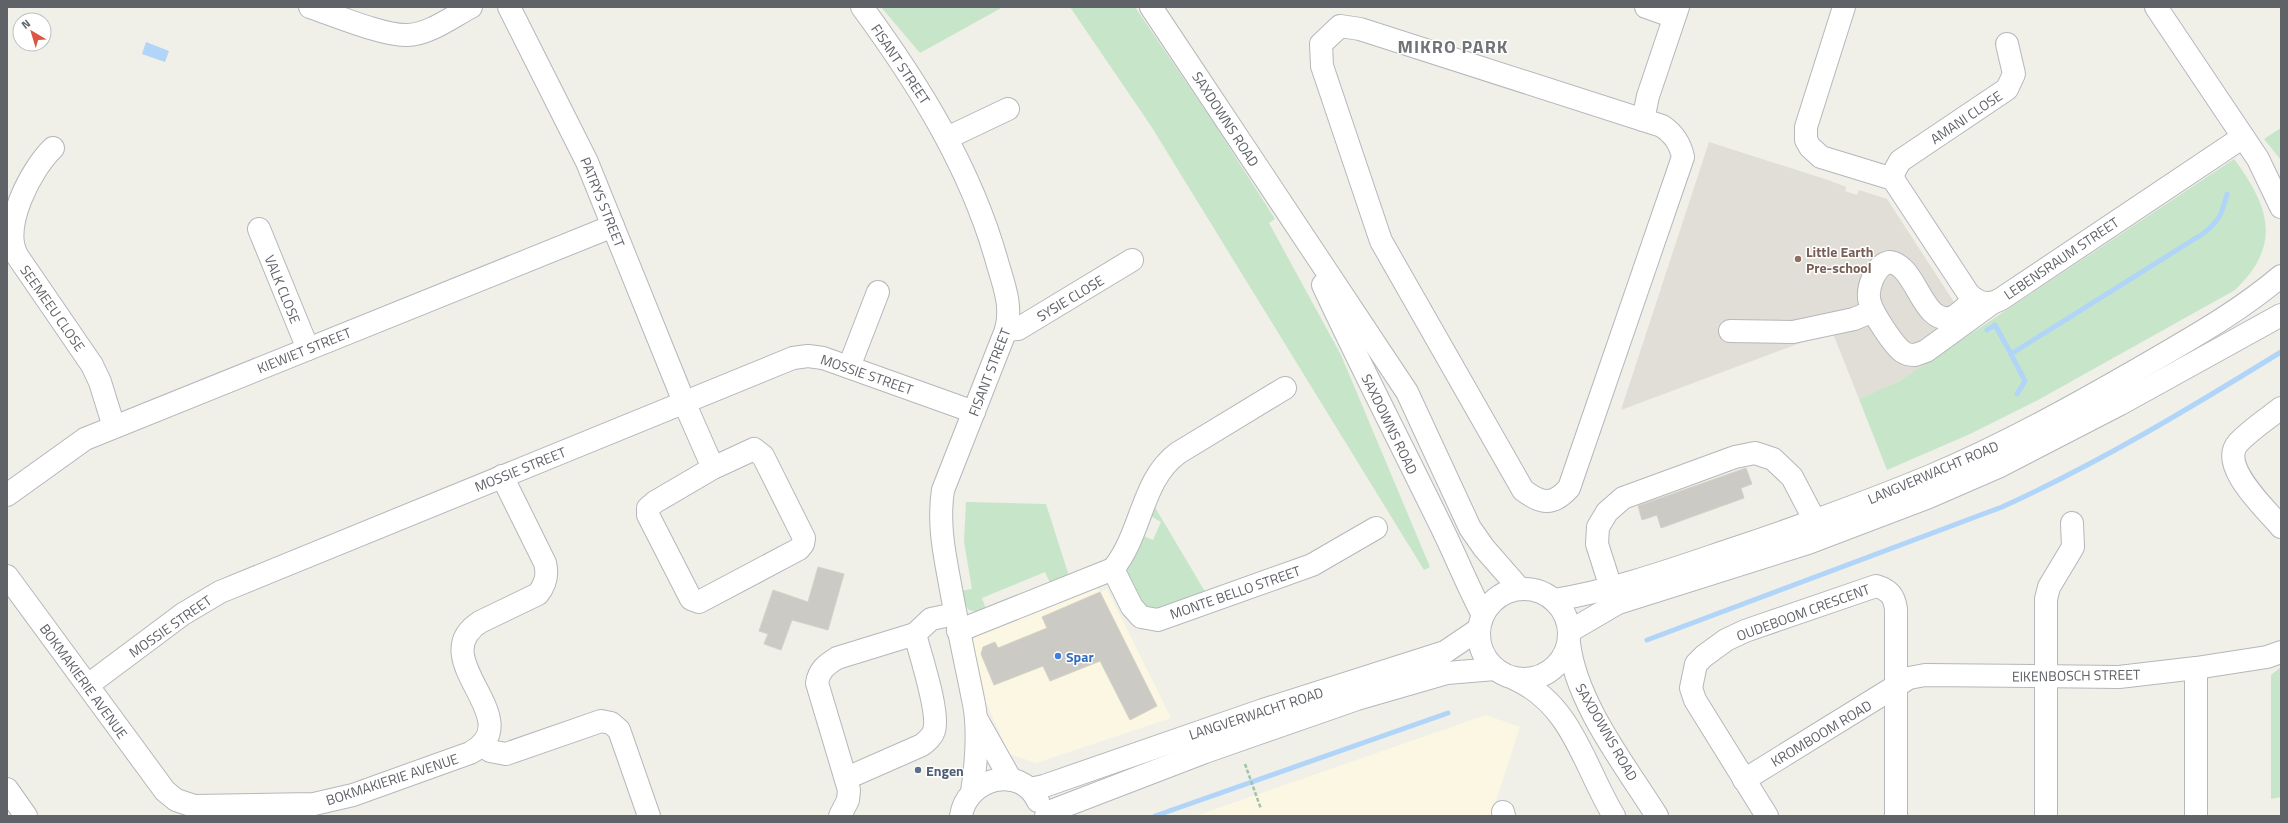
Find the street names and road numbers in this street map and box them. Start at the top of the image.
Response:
street label: FISANT STREET [866,20,936,109]
street label: SAXDOWNS ROAD [1187,67,1265,171]
street label: AMANI CLOSE [1926,85,2007,149]
street label: PATRYS STREET [575,154,631,251]
street label: LEBENSRAUM STREET [1999,211,2123,304]
street label: VALK CLOSE [260,251,306,327]
street label: SEEMEEU CLOSE [15,261,91,356]
street label: SYSIE CLOSE [1032,270,1108,326]
street label: KIEWIET STREET [254,321,355,378]
street label: FISANT STREET [963,324,1016,419]
street label: MOSSIE STREET [818,348,917,400]
street label: SAXDOWNS ROAD [1357,370,1423,478]
street label: LANGVERWACHT ROAD [1864,435,2002,509]
street label: MOSSIE STREET [471,441,569,497]
street label: MONTE BELLO STREET [1167,560,1304,624]
street label: OUDEBOOM CRESCENT [1733,578,1873,646]
street label: MOSSIE STREET [124,589,216,662]
street label: BOKMAKIERIE AVENUE [35,619,133,743]
street label: EIKENBOSCH STREET [2012,663,2141,687]
street label: SAXDOWNS ROAD [1571,679,1643,785]
street label: LANGVERWACHT ROAD [1186,681,1326,745]
street label: KROMBOOM ROAD [1766,694,1876,772]
street label: BOKMAKIERIE AVENUE [323,748,461,810]

